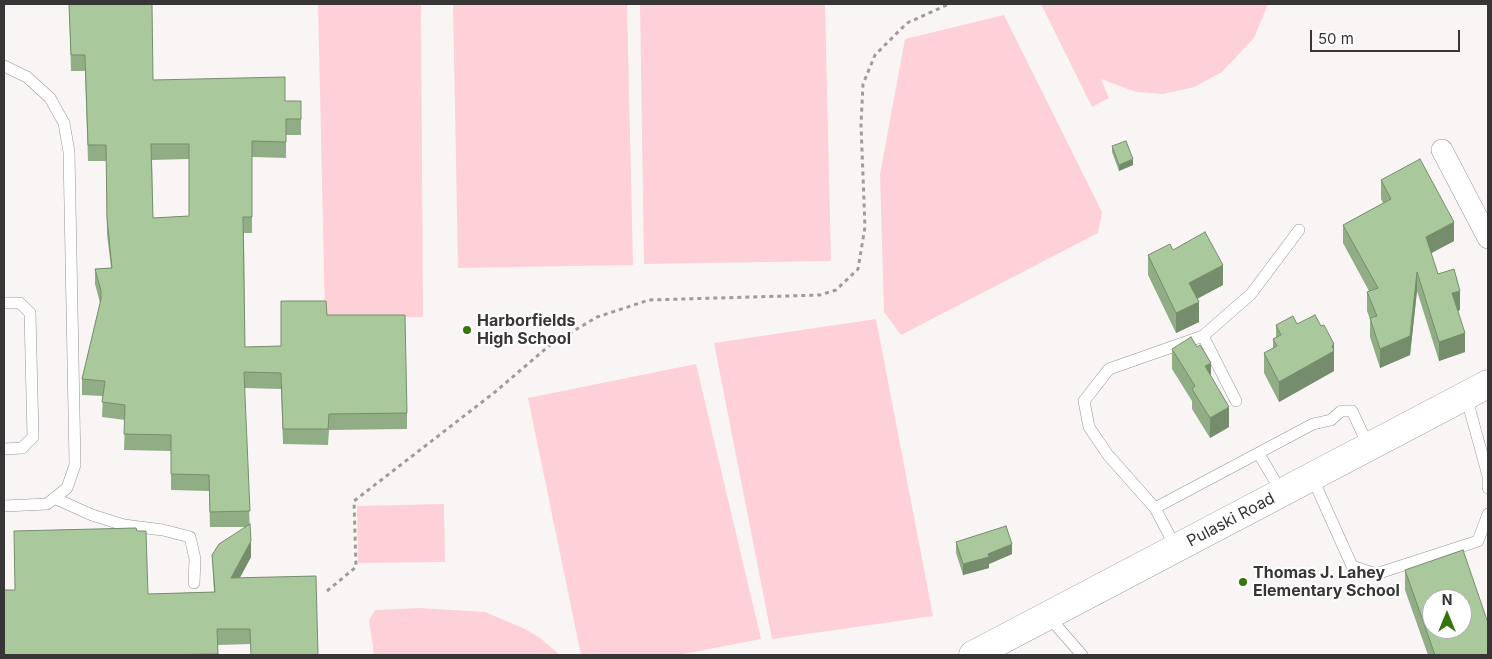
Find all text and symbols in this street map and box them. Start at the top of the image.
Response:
scale bar [1312,20,1462,52]
text: 50 m [1318,29,1354,48]
place label: Harborfields High School [477,311,575,349]
marker: Harborfields High School [461,324,473,336]
street label: Pulaski Road [1184,489,1278,551]
place label: Thomas J. Lahey Elementary School [1253,563,1400,601]
marker: Thomas J. Lahey Elementary School [1237,576,1249,588]
north arrow [1422,589,1472,639]
text: N [1442,591,1452,608]

